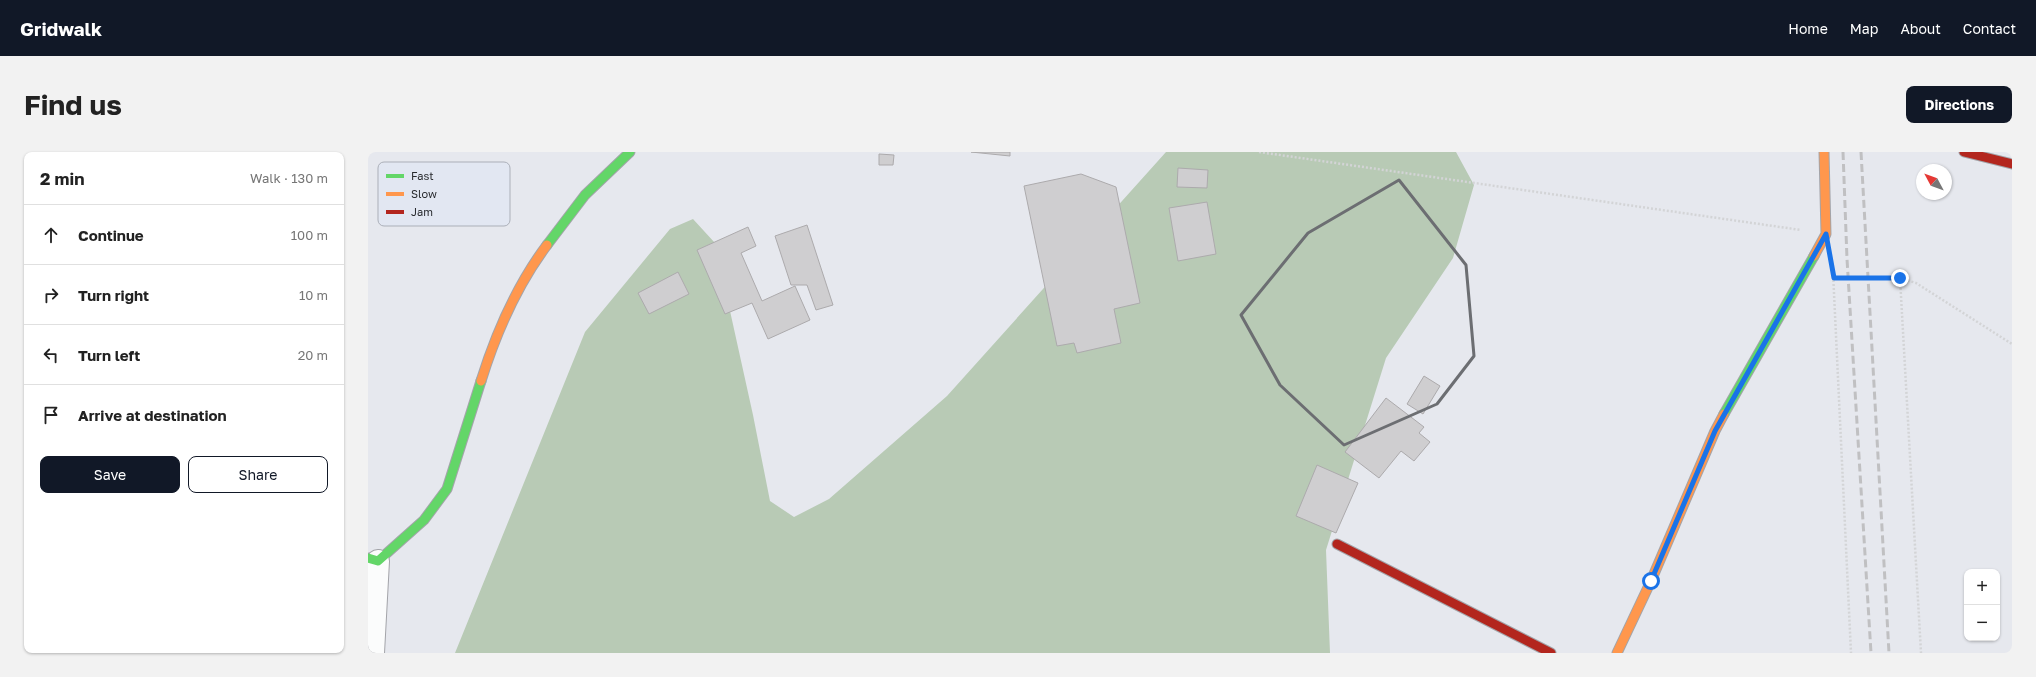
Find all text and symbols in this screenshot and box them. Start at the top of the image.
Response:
text: Gridwalk [20,17,102,40]
text: Home [1788,20,1828,37]
text: Map [1850,20,1878,37]
text: About [1900,20,1941,37]
text: Contact [1963,20,2016,37]
button: Directions [1906,86,2012,123]
text: Find us [24,88,122,121]
legend [378,162,510,226]
north arrow [1916,164,1952,200]
text: 2 min [40,168,84,189]
text: Fast [411,169,434,182]
text: Walk · 130 m [250,170,328,186]
text: Slow [411,187,437,200]
text: Jam [411,205,433,218]
icon: ahead [40,224,62,246]
text: Continue [78,226,144,244]
text: 100 m [291,227,328,243]
route end [1891,269,1909,287]
icon: right [40,284,62,306]
text: Turn right [78,286,149,304]
text: 10 m [299,287,328,303]
icon: left [40,344,62,366]
text: Turn left [78,346,140,364]
text: 20 m [298,347,328,363]
icon: arrive [40,404,62,426]
text: Arrive at destination [78,406,227,424]
button: Save [40,456,180,493]
button: Share [188,456,328,493]
map controls [1964,569,2000,641]
button: + [1964,569,2000,605]
route start [1642,572,1660,590]
button: − [1964,605,2000,641]

